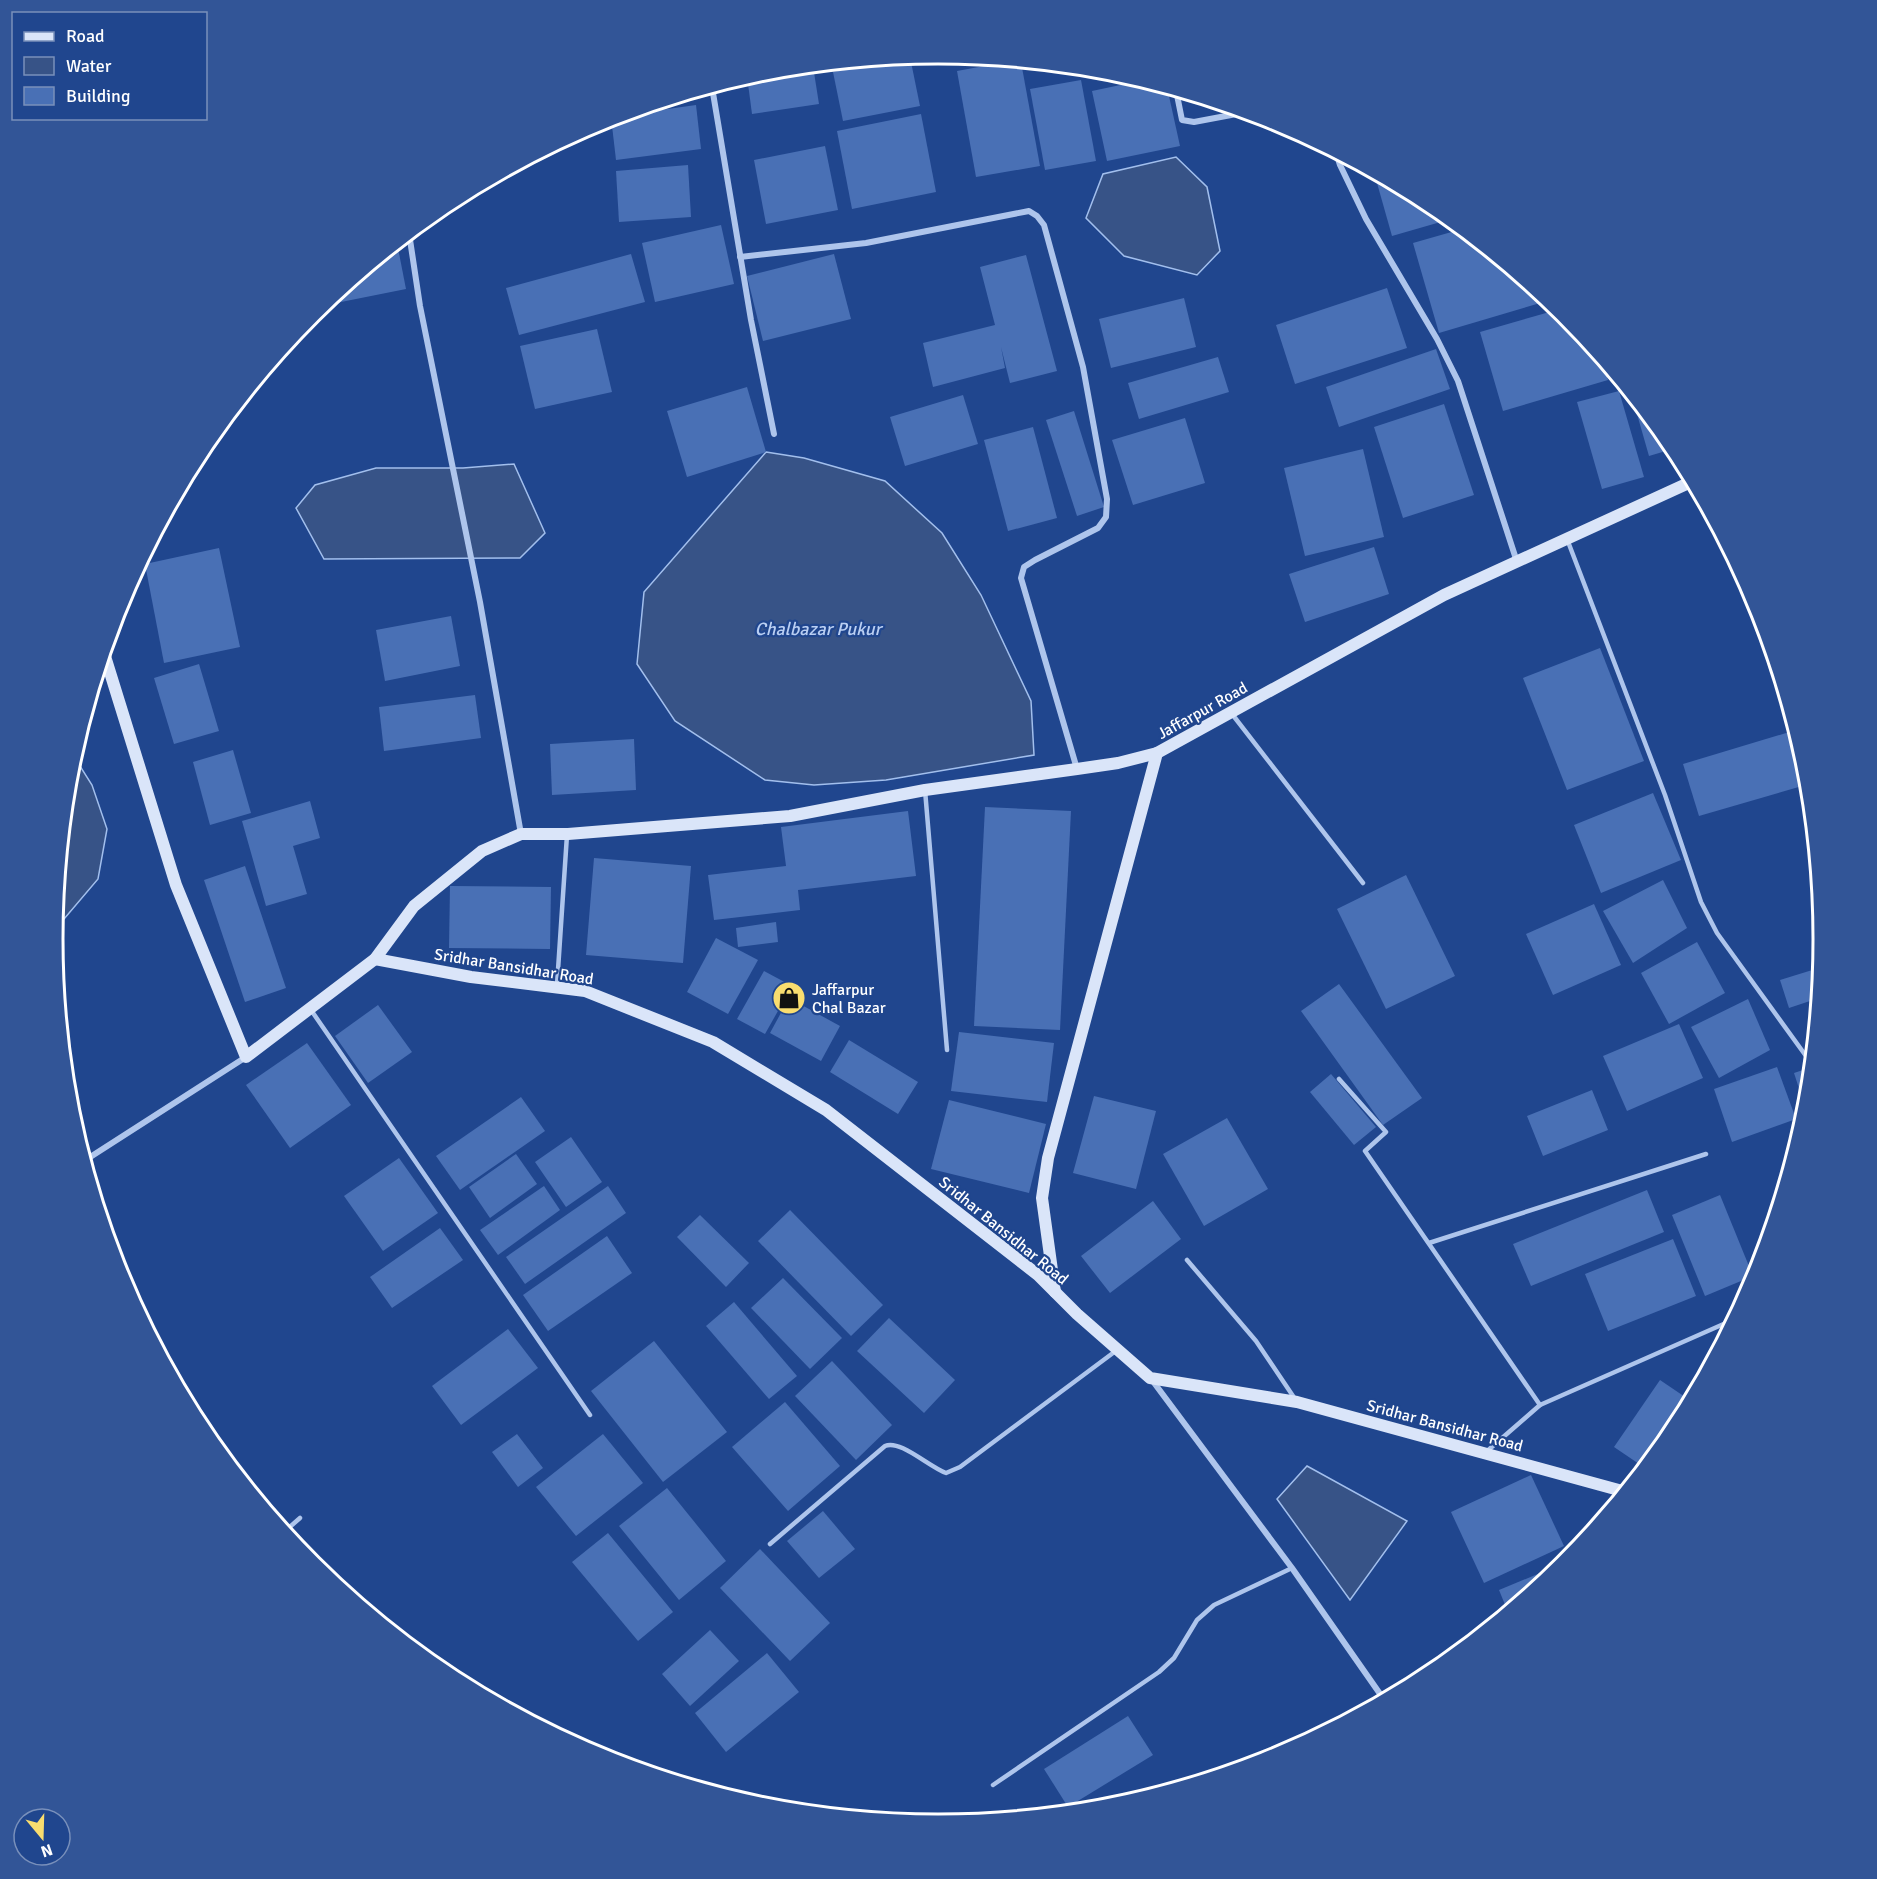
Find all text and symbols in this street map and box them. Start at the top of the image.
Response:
legend [12,12,207,120]
text: Road [66,25,105,47]
text: Water [66,55,112,77]
text: Building [66,85,130,107]
water label: Chalbazar Pukur [755,618,884,640]
street label: Jaffarpur Road [1154,678,1251,744]
street label: Sridhar Bansidhar Road [433,945,595,989]
shop icon: Jaffarpur Chal Bazar [771,980,807,1016]
place label: Jaffarpur Chal Bazar [812,980,886,1018]
street label: Sridhar Bansidhar Road [935,1172,1072,1289]
street label: Sridhar Bansidhar Road [1364,1395,1525,1456]
north arrow [12,1807,72,1867]
text: N [38,1839,55,1862]

